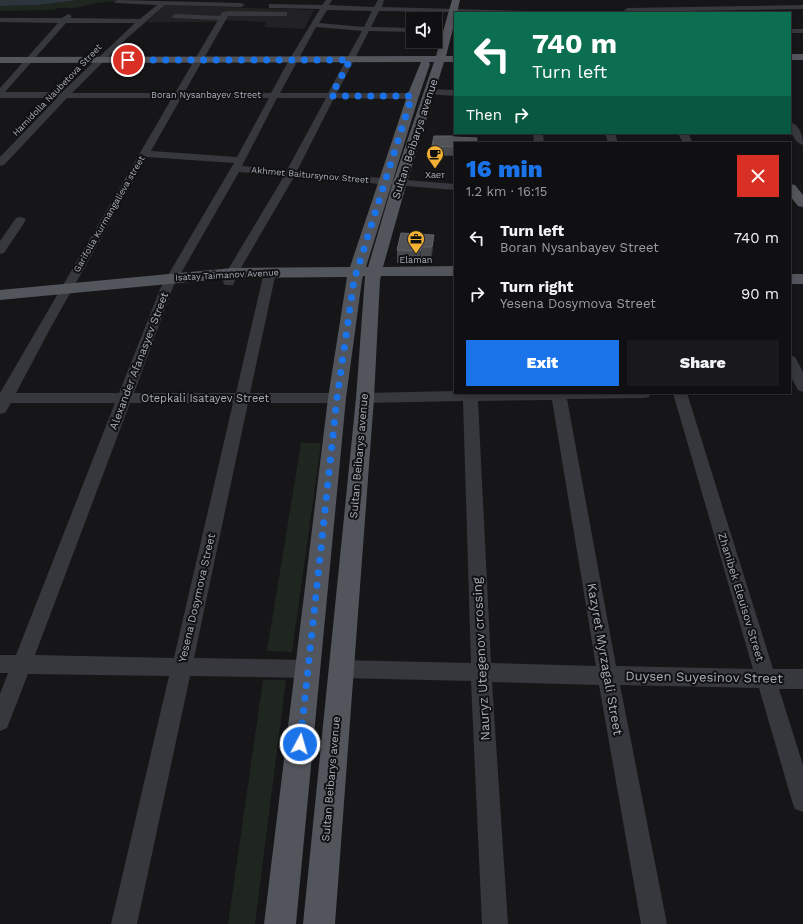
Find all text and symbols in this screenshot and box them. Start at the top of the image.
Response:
map controls [406,12,442,48]
button: sound [406,12,442,48]
text: 740 m [532,27,617,60]
icon: left [466,28,518,80]
street label: Hamidolla Naubetova Street [10,42,104,138]
pin [111,43,145,77]
icon: arrive [117,49,139,71]
text: Turn left [532,61,607,82]
street label: Sultan Beibarys avenue [389,77,441,201]
street label: Boran Nysanbayev Street [151,90,261,100]
icon: right [510,104,532,126]
text: Then [466,106,502,124]
cafe icon: Хает [425,144,445,169]
street label: Garifolla Kurmangalieva street [71,154,147,274]
text: 16 min [466,155,543,183]
button: close [737,155,779,197]
street label: Akhmet Baitursynov Street [251,165,369,185]
place label: Хает [425,170,445,180]
text: 1.2 km · 16:15 [466,184,547,199]
text: Turn left [500,222,564,240]
icon: left [466,227,488,249]
office icon: Elaman [406,229,426,254]
text: 740 m [734,229,779,247]
text: Boran Nysanbayev Street [500,240,659,255]
place label: Elaman [400,255,432,265]
street label: Isatay Taimanov Avenue [175,267,279,283]
text: Turn right [500,278,573,296]
icon: right [466,283,488,305]
text: 90 m [741,285,779,303]
street label: Alexander Afanasyev Street [107,290,171,432]
text: Yesena Dosymova Street [500,296,656,311]
button: Exit [466,340,619,386]
button: Share [627,340,779,386]
street label: Otepkali Isatayev Street [141,392,269,405]
street label: Sultan Beibarys avenue [347,393,371,519]
street label: Zhanibek Eleuisov Street [715,531,767,663]
street label: Yesena Dosymova Street [176,532,218,664]
street label: Nauryz Utegenov crossing [469,577,493,741]
street label: Kazyret Myrzagali Street [584,582,626,737]
street label: Duysen Suyesinov Street [625,668,783,686]
street label: Sultan Beibarys avenue [319,716,343,842]
position arrow [279,723,321,765]

